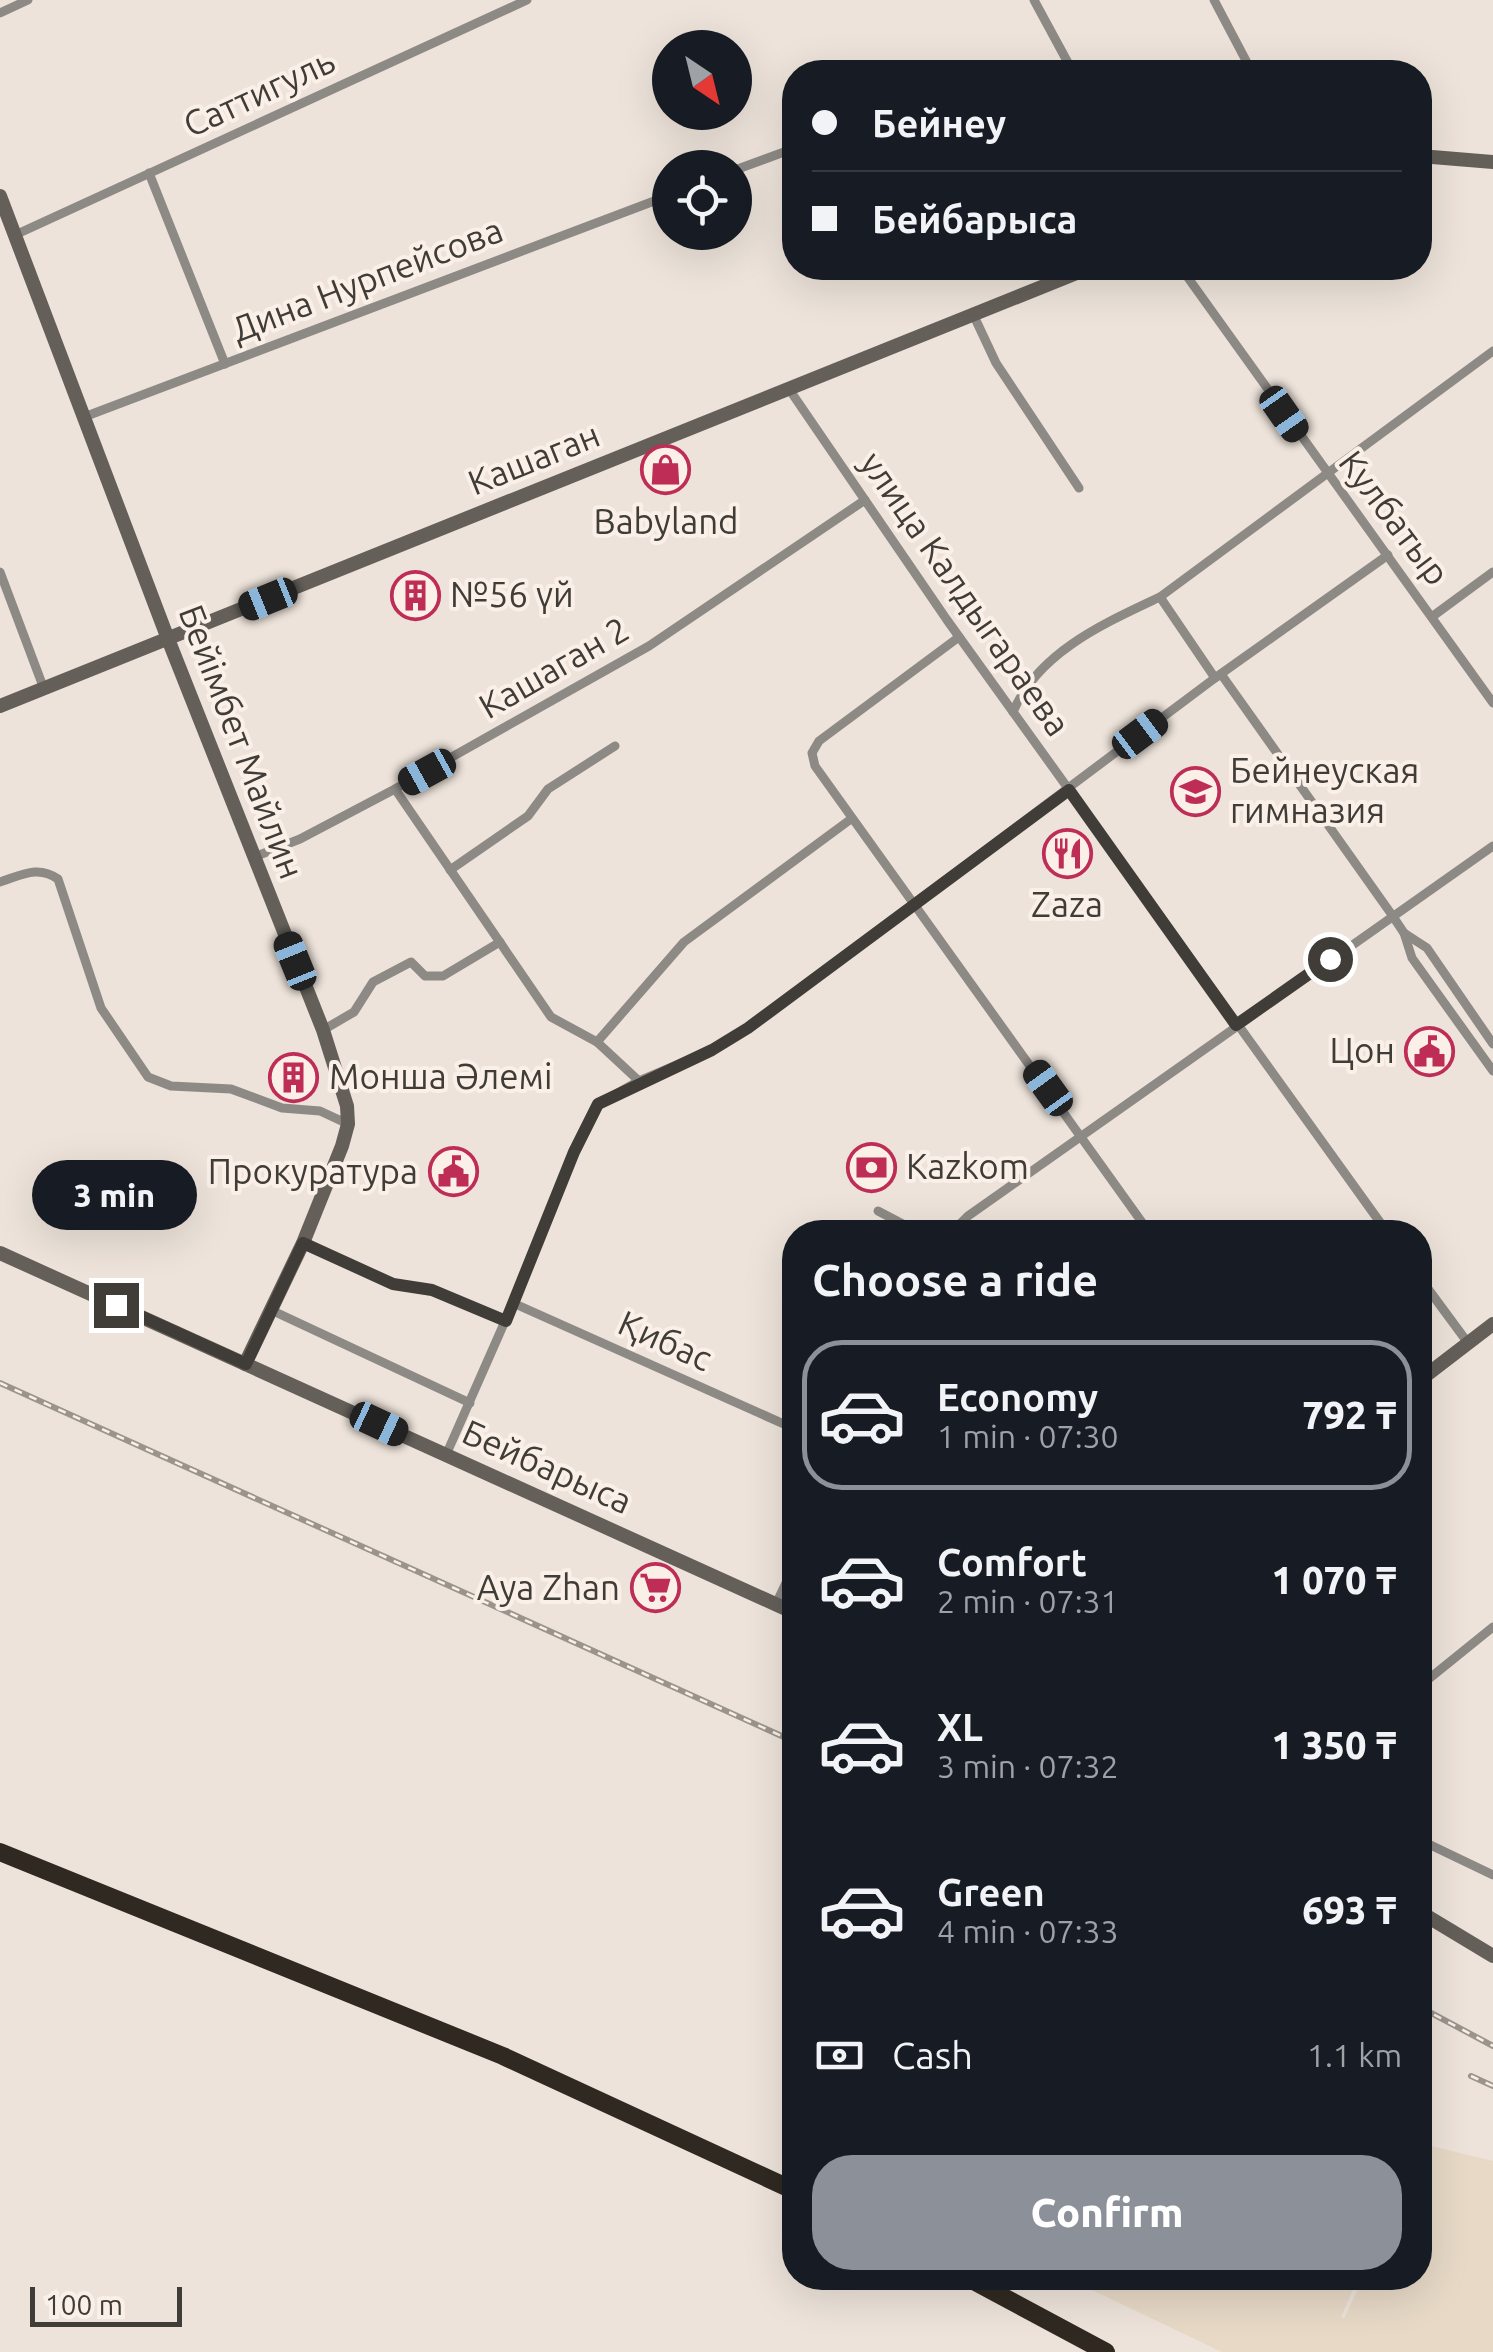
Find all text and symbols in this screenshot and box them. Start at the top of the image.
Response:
north arrow [652,30,752,130]
map controls [652,30,752,250]
street label: Саттигуль [177,40,340,144]
text: Бейнеу [872,102,1006,144]
button: locate [652,150,752,250]
text: Бейбарыса [872,198,1077,240]
street label: Дина Нурпейсова [225,209,508,349]
car [1255,381,1313,447]
street label: Кашаган [462,414,605,502]
street label: Кулбатыр [1331,443,1458,592]
shop icon: Babyland [640,444,692,496]
street label: улица Калдыгараева [853,444,1079,743]
place label: Babyland [593,501,739,541]
building icon: №56 үй [389,569,441,621]
car [235,574,301,624]
place label: №56 үй [450,574,574,614]
street label: Бейімбет Майлин [171,599,313,884]
street label: Кашаган 2 [472,608,635,726]
car [1107,704,1173,764]
car [393,744,461,800]
place label: Бейнеуская гимназия [1230,750,1419,830]
school or university icon: Бейнеуская гимназия [1169,765,1221,817]
restaurant icon: Zaza [1041,827,1093,879]
place label: Zaza [1031,884,1103,924]
car [270,928,320,994]
route start [1308,937,1353,982]
public building icon: Цон [1404,1025,1456,1077]
place label: Цон [1329,1030,1395,1070]
building icon: Монша Әлемі [268,1051,320,1103]
car [1018,1055,1078,1121]
place label: Монша Әлемі [329,1056,552,1096]
bank icon: Kazkom [845,1141,897,1193]
public building icon: Прокуратура [427,1146,479,1198]
place label: Kazkom [906,1146,1029,1186]
place label: Прокуратура [208,1151,418,1191]
callout: 3 min [34,1160,198,1230]
text: 3 min [74,1177,155,1213]
text: Choose a ride [812,1254,1098,1305]
route end [94,1283,139,1328]
street label: Қибас [613,1302,718,1378]
icon: car [817,1370,907,1460]
text: Economy [937,1376,1098,1418]
text: 792 ₸ [1302,1394,1397,1436]
car [345,1398,413,1450]
street label: Бейбарыса [457,1411,638,1521]
text: 1 min · 07:30 [937,1418,1119,1454]
icon: car [817,1535,907,1625]
text: Comfort [937,1541,1087,1583]
text: 1 070 ₸ [1272,1559,1397,1601]
supermarket icon: Aya Zhan [629,1562,681,1614]
place label: Aya Zhan [477,1567,620,1607]
text: 2 min · 07:31 [937,1583,1119,1619]
icon: car [817,1700,907,1790]
text: XL [937,1706,983,1748]
text: 1 350 ₸ [1272,1724,1397,1766]
text: 3 min · 07:32 [937,1748,1119,1784]
icon: car [817,1865,907,1955]
text: Green [937,1871,1045,1913]
text: 693 ₸ [1302,1889,1397,1931]
text: 4 min · 07:33 [937,1913,1119,1949]
icon: cash [812,2028,867,2083]
text: Cash [892,2034,973,2076]
text: 1.1 km [1307,2037,1402,2073]
button: Confirm [812,2155,1402,2270]
scale bar [30,2282,182,2326]
text: 100 m [45,2289,123,2320]

